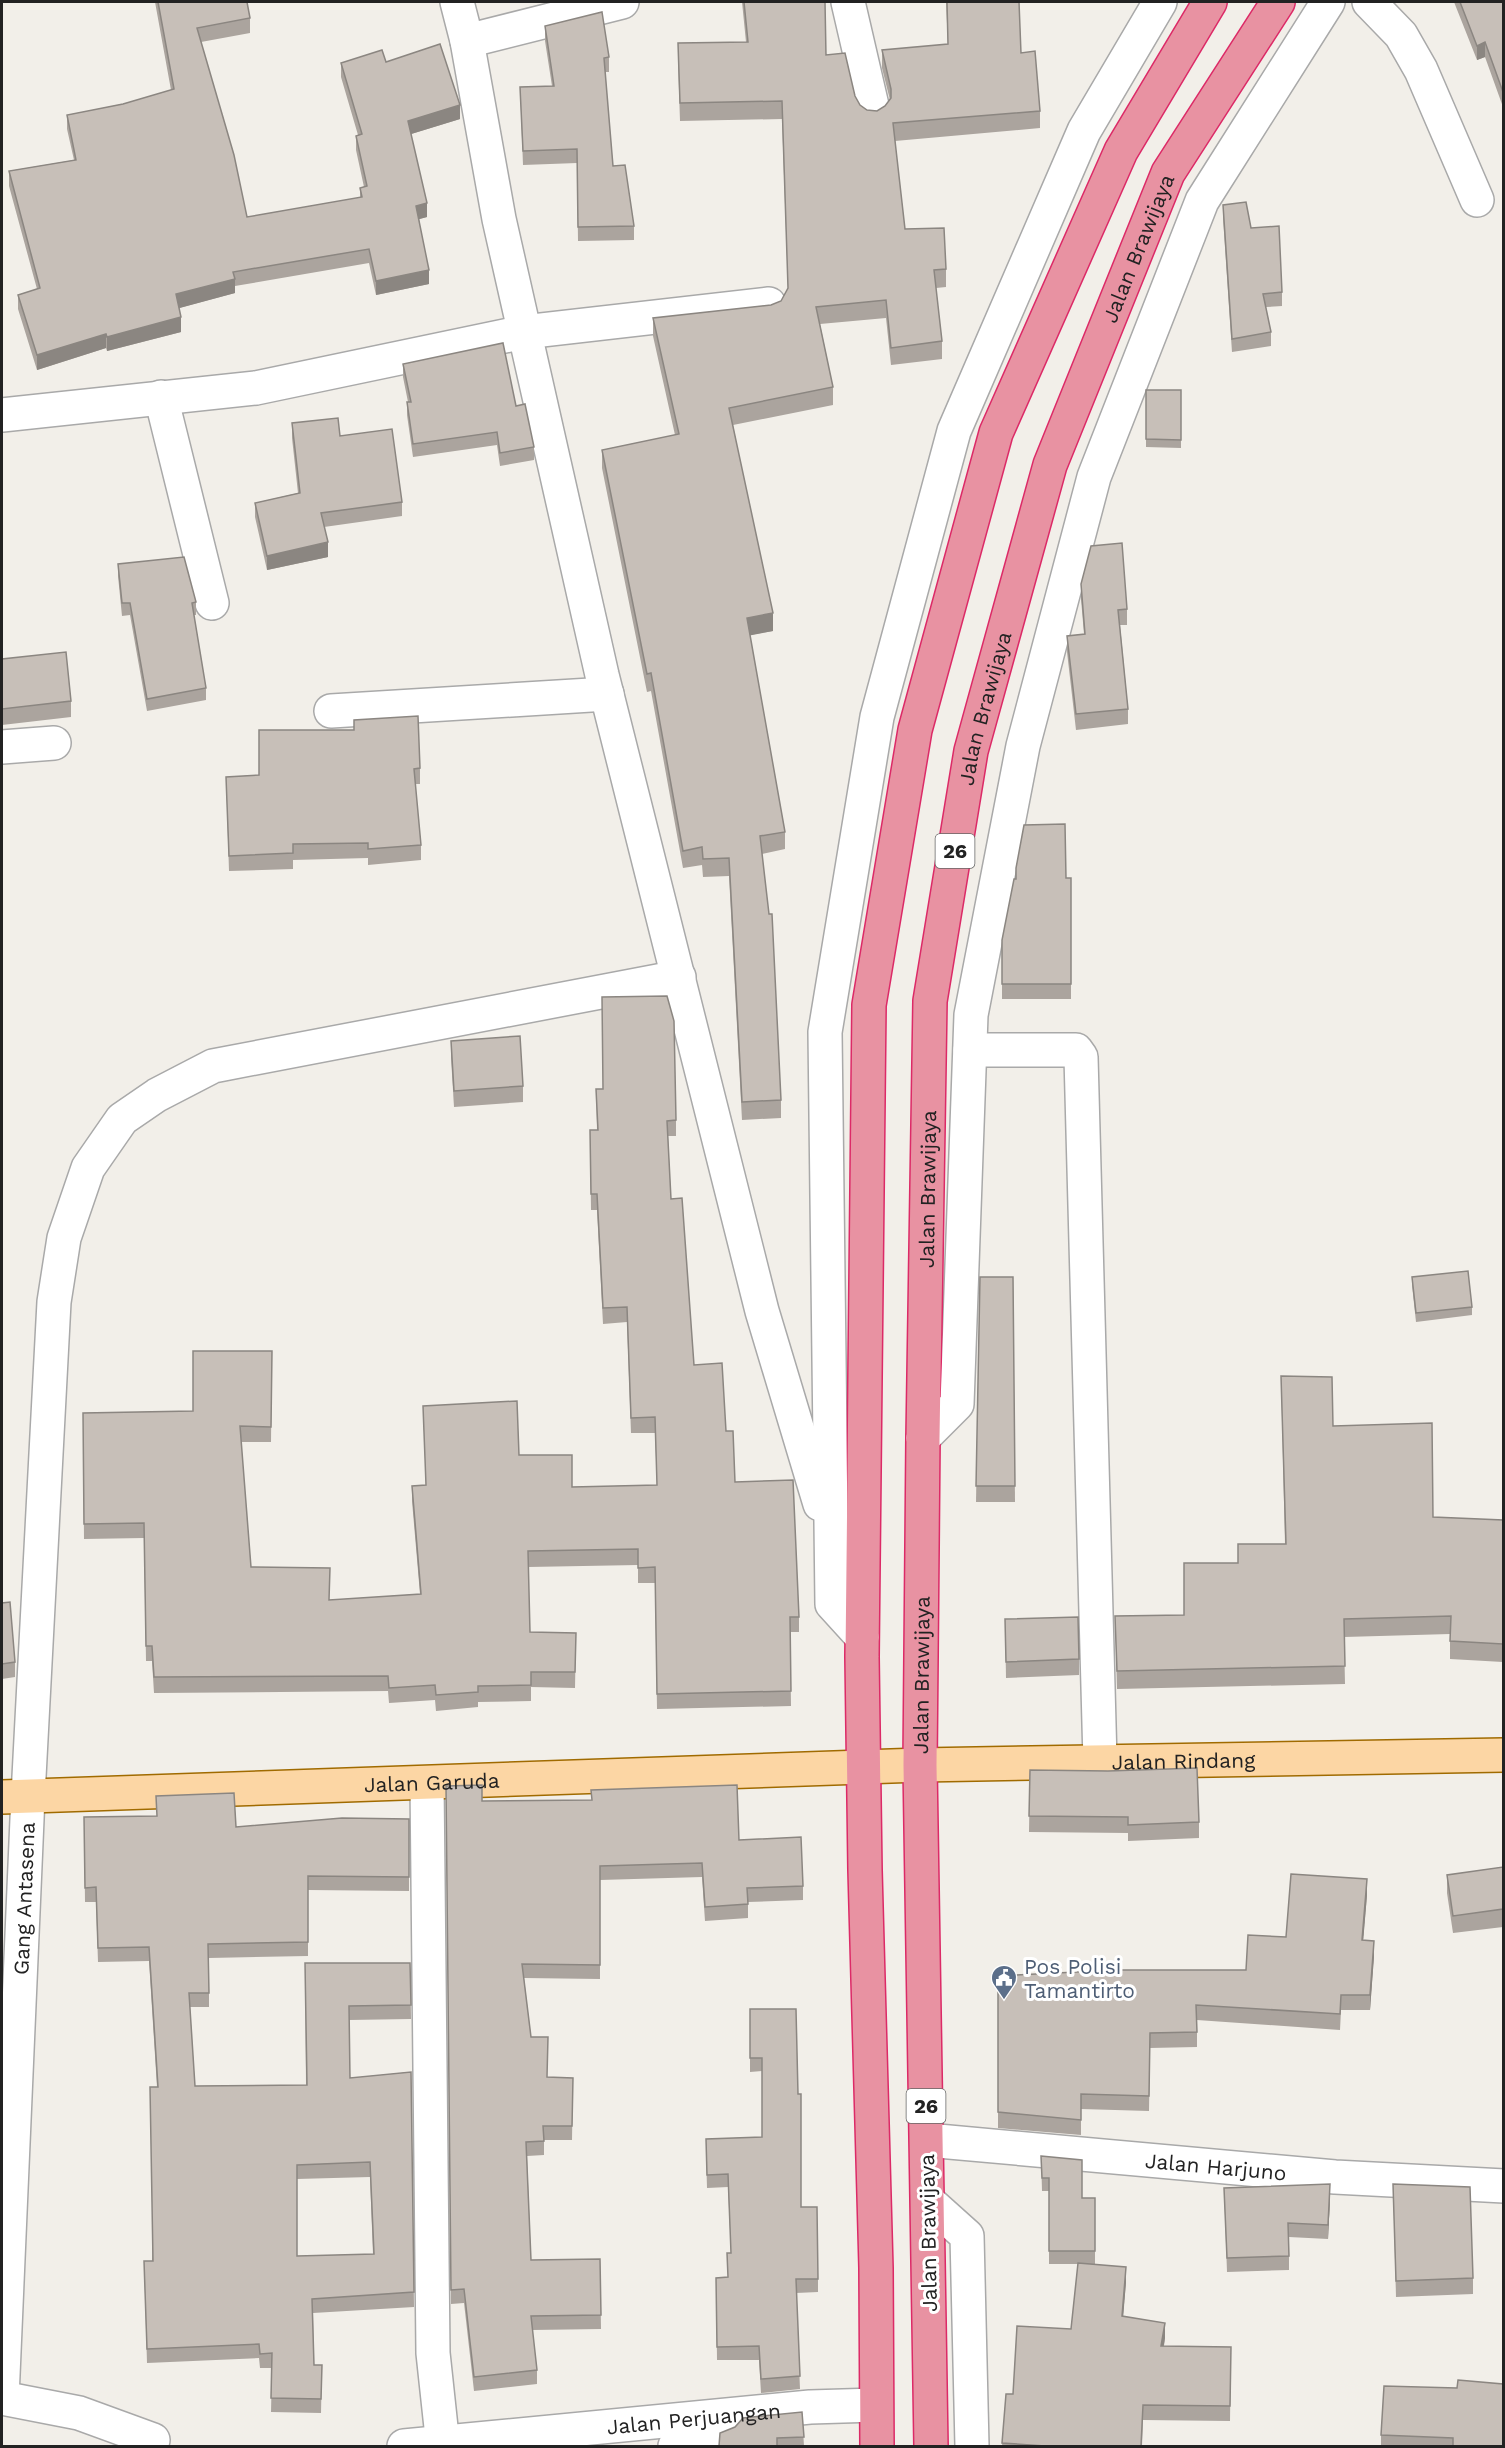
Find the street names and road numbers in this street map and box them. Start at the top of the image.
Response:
street label: Jalan Brawijaya [1096,170,1179,326]
street label: Jalan Brawijaya [953,628,1016,787]
road number: 26 [936,834,974,868]
street label: Jalan Brawijaya [913,1110,941,1268]
street label: Jalan Brawijaya [908,1596,934,1754]
street label: Jalan Rindang [1111,1747,1256,1774]
street label: Jalan Garuda [364,1767,500,1797]
street label: Gang Antasena [8,1821,39,1976]
road number: 26 [906,2089,946,2123]
street label: Jalan Harjuno [1144,2147,1288,2185]
street label: Jalan Brawijaya [914,2154,942,2312]
street label: Jalan Perjuangan [605,2397,782,2439]

